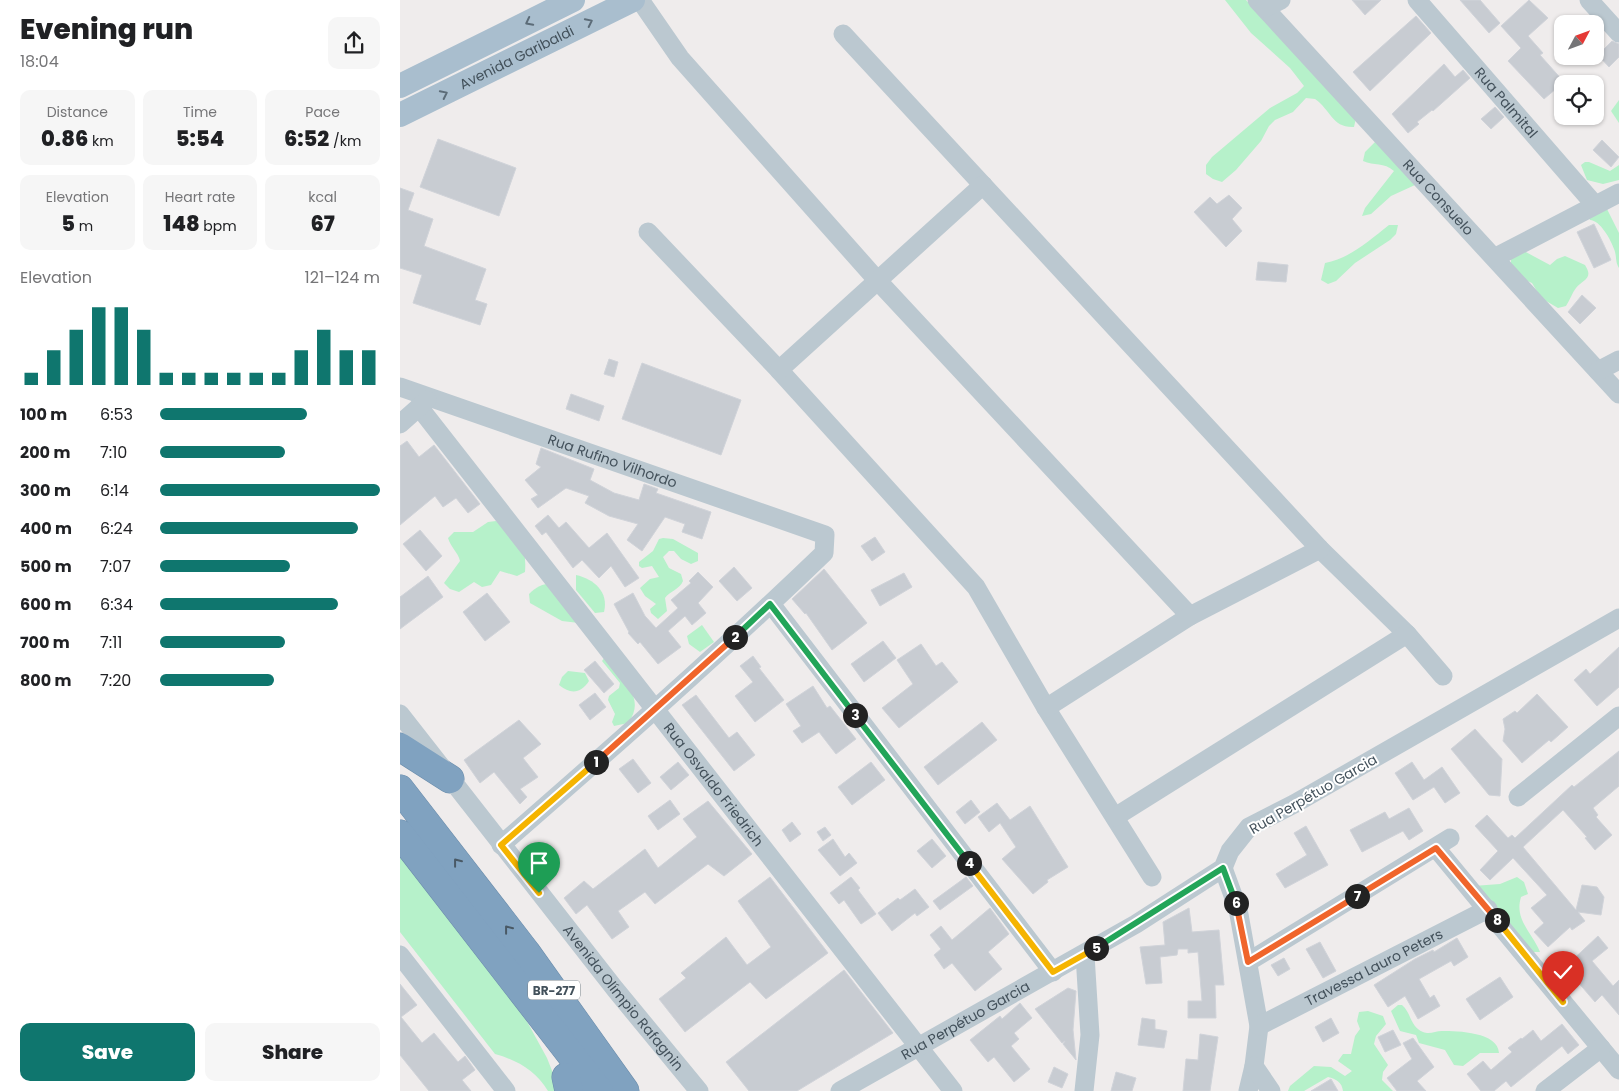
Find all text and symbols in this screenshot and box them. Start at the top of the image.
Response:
text: Evening run [20,10,193,49]
north arrow [1554,15,1604,65]
map controls [1554,15,1604,125]
one-way arrow [526,16,535,26]
button: share [328,17,380,69]
one-way arrow [584,17,593,28]
street label: Avenida Garibaldi [456,21,577,94]
text: 18:04 [20,50,59,73]
street label: Rua Palmital [1470,63,1542,142]
button: locate [1554,75,1604,125]
one-way arrow [438,90,447,100]
text: Distance [47,102,108,122]
text: Time [183,102,217,122]
text: Pace [305,102,340,122]
text: 0.86 [41,124,88,153]
text: 5:54 [176,124,224,153]
text: 6:52 [284,124,329,153]
text: km [88,131,114,151]
text: /km [329,131,361,151]
street label: Rua Consuelo [1398,155,1478,240]
text: Elevation [46,187,109,207]
text: Heart rate [165,187,235,207]
text: kcal [308,187,337,207]
text: 5 [61,209,75,238]
text: 148 [163,209,200,238]
text: 67 [310,209,335,238]
text: m [75,216,93,236]
text: bpm [200,216,237,236]
text: Elevation [20,266,92,289]
text: 121–124 m [305,266,380,289]
text: 100 m [20,403,67,426]
text: 6:53 [100,403,133,426]
street label: Rua Rufino Vilhordo [545,429,680,493]
text: 200 m [20,441,70,464]
text: 7:10 [100,441,127,464]
text: 300 m [20,479,71,502]
text: 6:14 [100,479,129,502]
text: 400 m [20,517,72,540]
text: 6:24 [100,517,133,540]
text: 500 m [20,555,72,578]
text: 7:07 [100,555,131,578]
text: 600 m [20,593,71,616]
text: 6:34 [100,593,133,616]
pin: 2 [722,624,748,650]
text: 2 [732,627,740,647]
text: 700 m [20,631,70,654]
text: 7:11 [100,631,122,654]
text: 800 m [20,669,72,692]
text: 7:20 [100,669,131,692]
pin: 3 [842,702,868,728]
text: 3 [851,705,860,725]
street label: Rua Osvaldo Friedrich [659,718,768,851]
street label: Rua Perpétuo Garcia [1245,749,1381,839]
pin: 1 [584,750,608,774]
text: 1 [594,752,599,772]
pin [518,842,560,893]
icon: arrive [525,849,553,877]
pin: 4 [956,850,982,876]
text: 4 [965,853,974,873]
one-way arrow [454,859,462,868]
pin: 7 [1344,884,1370,908]
text: 7 [1354,886,1361,906]
pin: 6 [1224,890,1248,916]
text: 6 [1232,893,1241,913]
pin: 8 [1484,908,1510,932]
text: 8 [1493,910,1502,930]
street label: Avenida Olímpio Rafagnin [558,921,688,1075]
street label: Travessa Lauro Peters [1302,924,1446,1011]
one-way arrow [506,926,514,935]
pin: 5 [1084,936,1108,960]
text: 5 [1092,938,1101,958]
pin [1542,951,1584,1002]
icon: check [1549,958,1577,986]
street label: Rua Perpétuo Garcia [897,976,1033,1065]
road number: BR-277 [528,980,580,1000]
button: Save [20,1023,195,1081]
button: Share [205,1023,380,1081]

